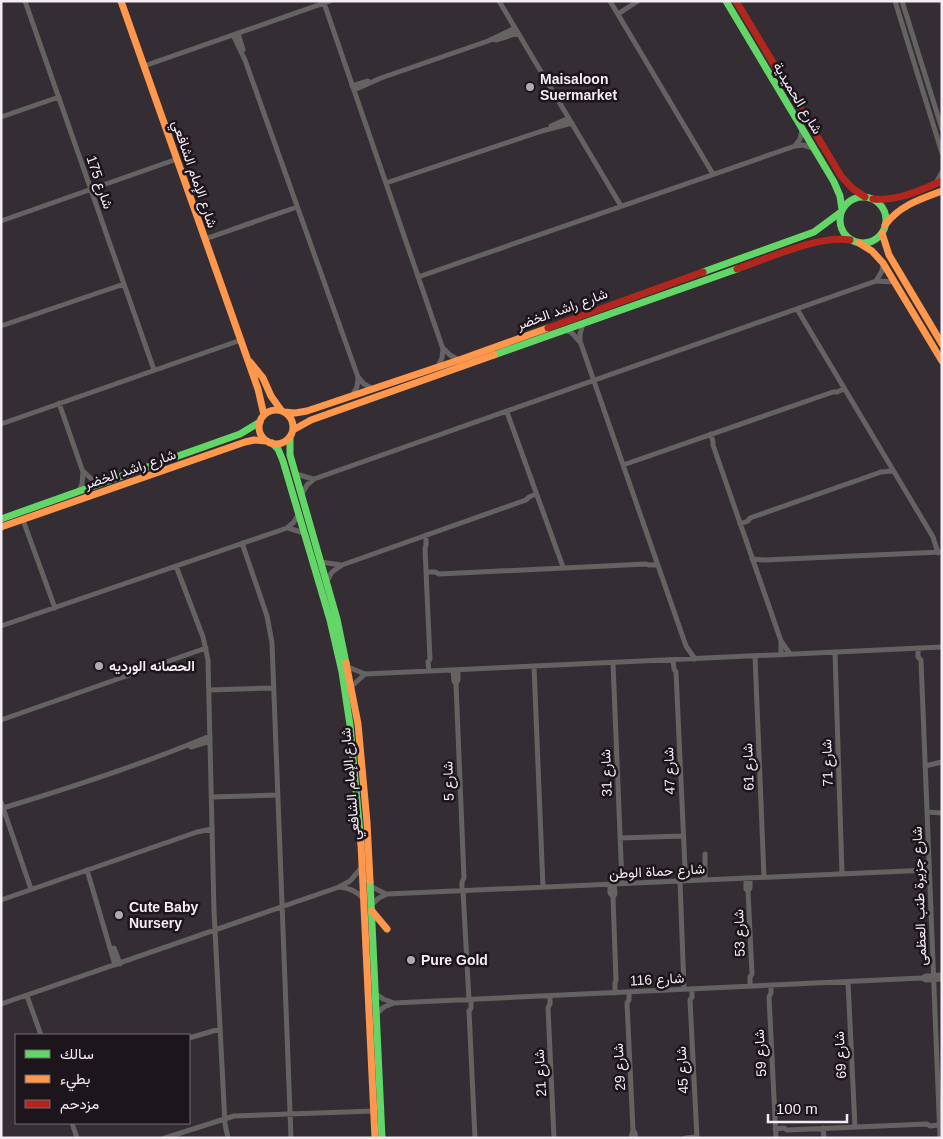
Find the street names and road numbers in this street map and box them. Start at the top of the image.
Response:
street label: شارع الحميدية [768,59,826,138]
street label: شارع الإمام الشافعي [165,118,221,231]
street label: شارع 175 [81,153,117,212]
street label: شارع راشد الخضر [513,285,611,336]
street label: شارع راشد الخضر [81,446,179,495]
street label: شارع الإمام الشافعي [337,727,367,841]
street label: شارع 71 [818,739,839,787]
street label: شارع 61 [739,743,760,791]
street label: شارع 47 [660,747,681,795]
street label: شارع 31 [597,749,618,797]
street label: شارع 5 [439,761,460,801]
street label: شارع جزيرة طنب العظمى [909,826,932,966]
street label: شارع حماة الوطن [609,860,706,885]
street label: شارع 53 [730,909,751,957]
street label: شارع 116 [629,970,685,991]
street label: شارع 59 [751,1029,772,1077]
street label: شارع 69 [831,1031,852,1079]
street label: شارع 29 [610,1043,631,1091]
street label: شارع 45 [673,1046,694,1094]
street label: شارع 21 [531,1049,552,1097]

